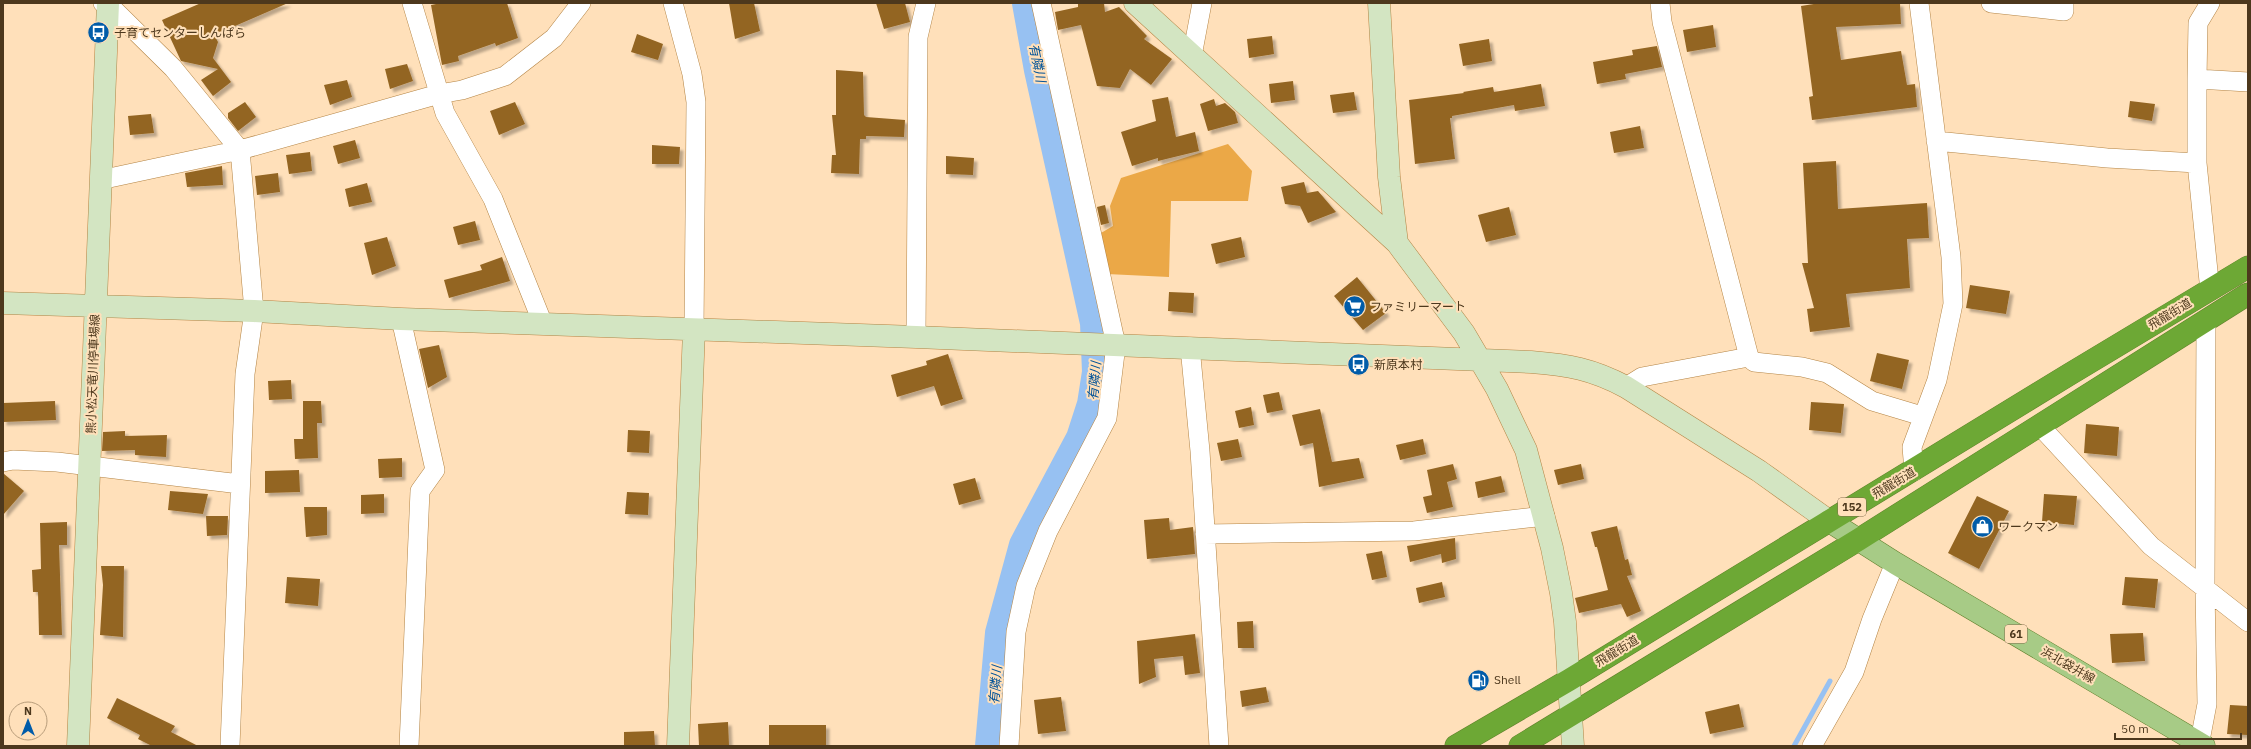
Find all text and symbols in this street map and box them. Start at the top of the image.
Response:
bus stop icon: 子育てセンターしんぱら [86,20,112,46]
place label: 子育てセンターしんぱら [114,25,246,40]
water label: 有隣川 [1025,42,1050,86]
supermarket icon: ファミリーマート [1341,294,1367,320]
street label: 飛龍街道 [2145,295,2194,332]
place label: ファミリーマート [1370,299,1466,314]
street label: 熊小松天竜川停車場線 [83,314,102,434]
bus stop icon: 新原本村 [1346,352,1372,378]
place label: 新原本村 [1374,357,1423,372]
water label: 有隣川 [1084,359,1105,401]
street label: 飛龍街道 [1869,464,1918,501]
road number: 152 [1838,498,1866,516]
shop icon: ワークマン [1969,514,1995,540]
place label: ワークマン [1998,519,2058,534]
road number: 61 [2005,625,2027,643]
street label: 飛龍街道 [1592,632,1641,669]
street label: 浜北袋井線 [2039,643,2098,686]
water label: 有隣川 [985,663,1006,705]
fuel station icon: Shell [1465,667,1491,693]
place label: Shell [1494,672,1521,687]
north arrow [8,701,48,741]
text: N [24,704,32,718]
scale bar [2115,715,2241,741]
text: 50 m [2121,721,2149,736]

